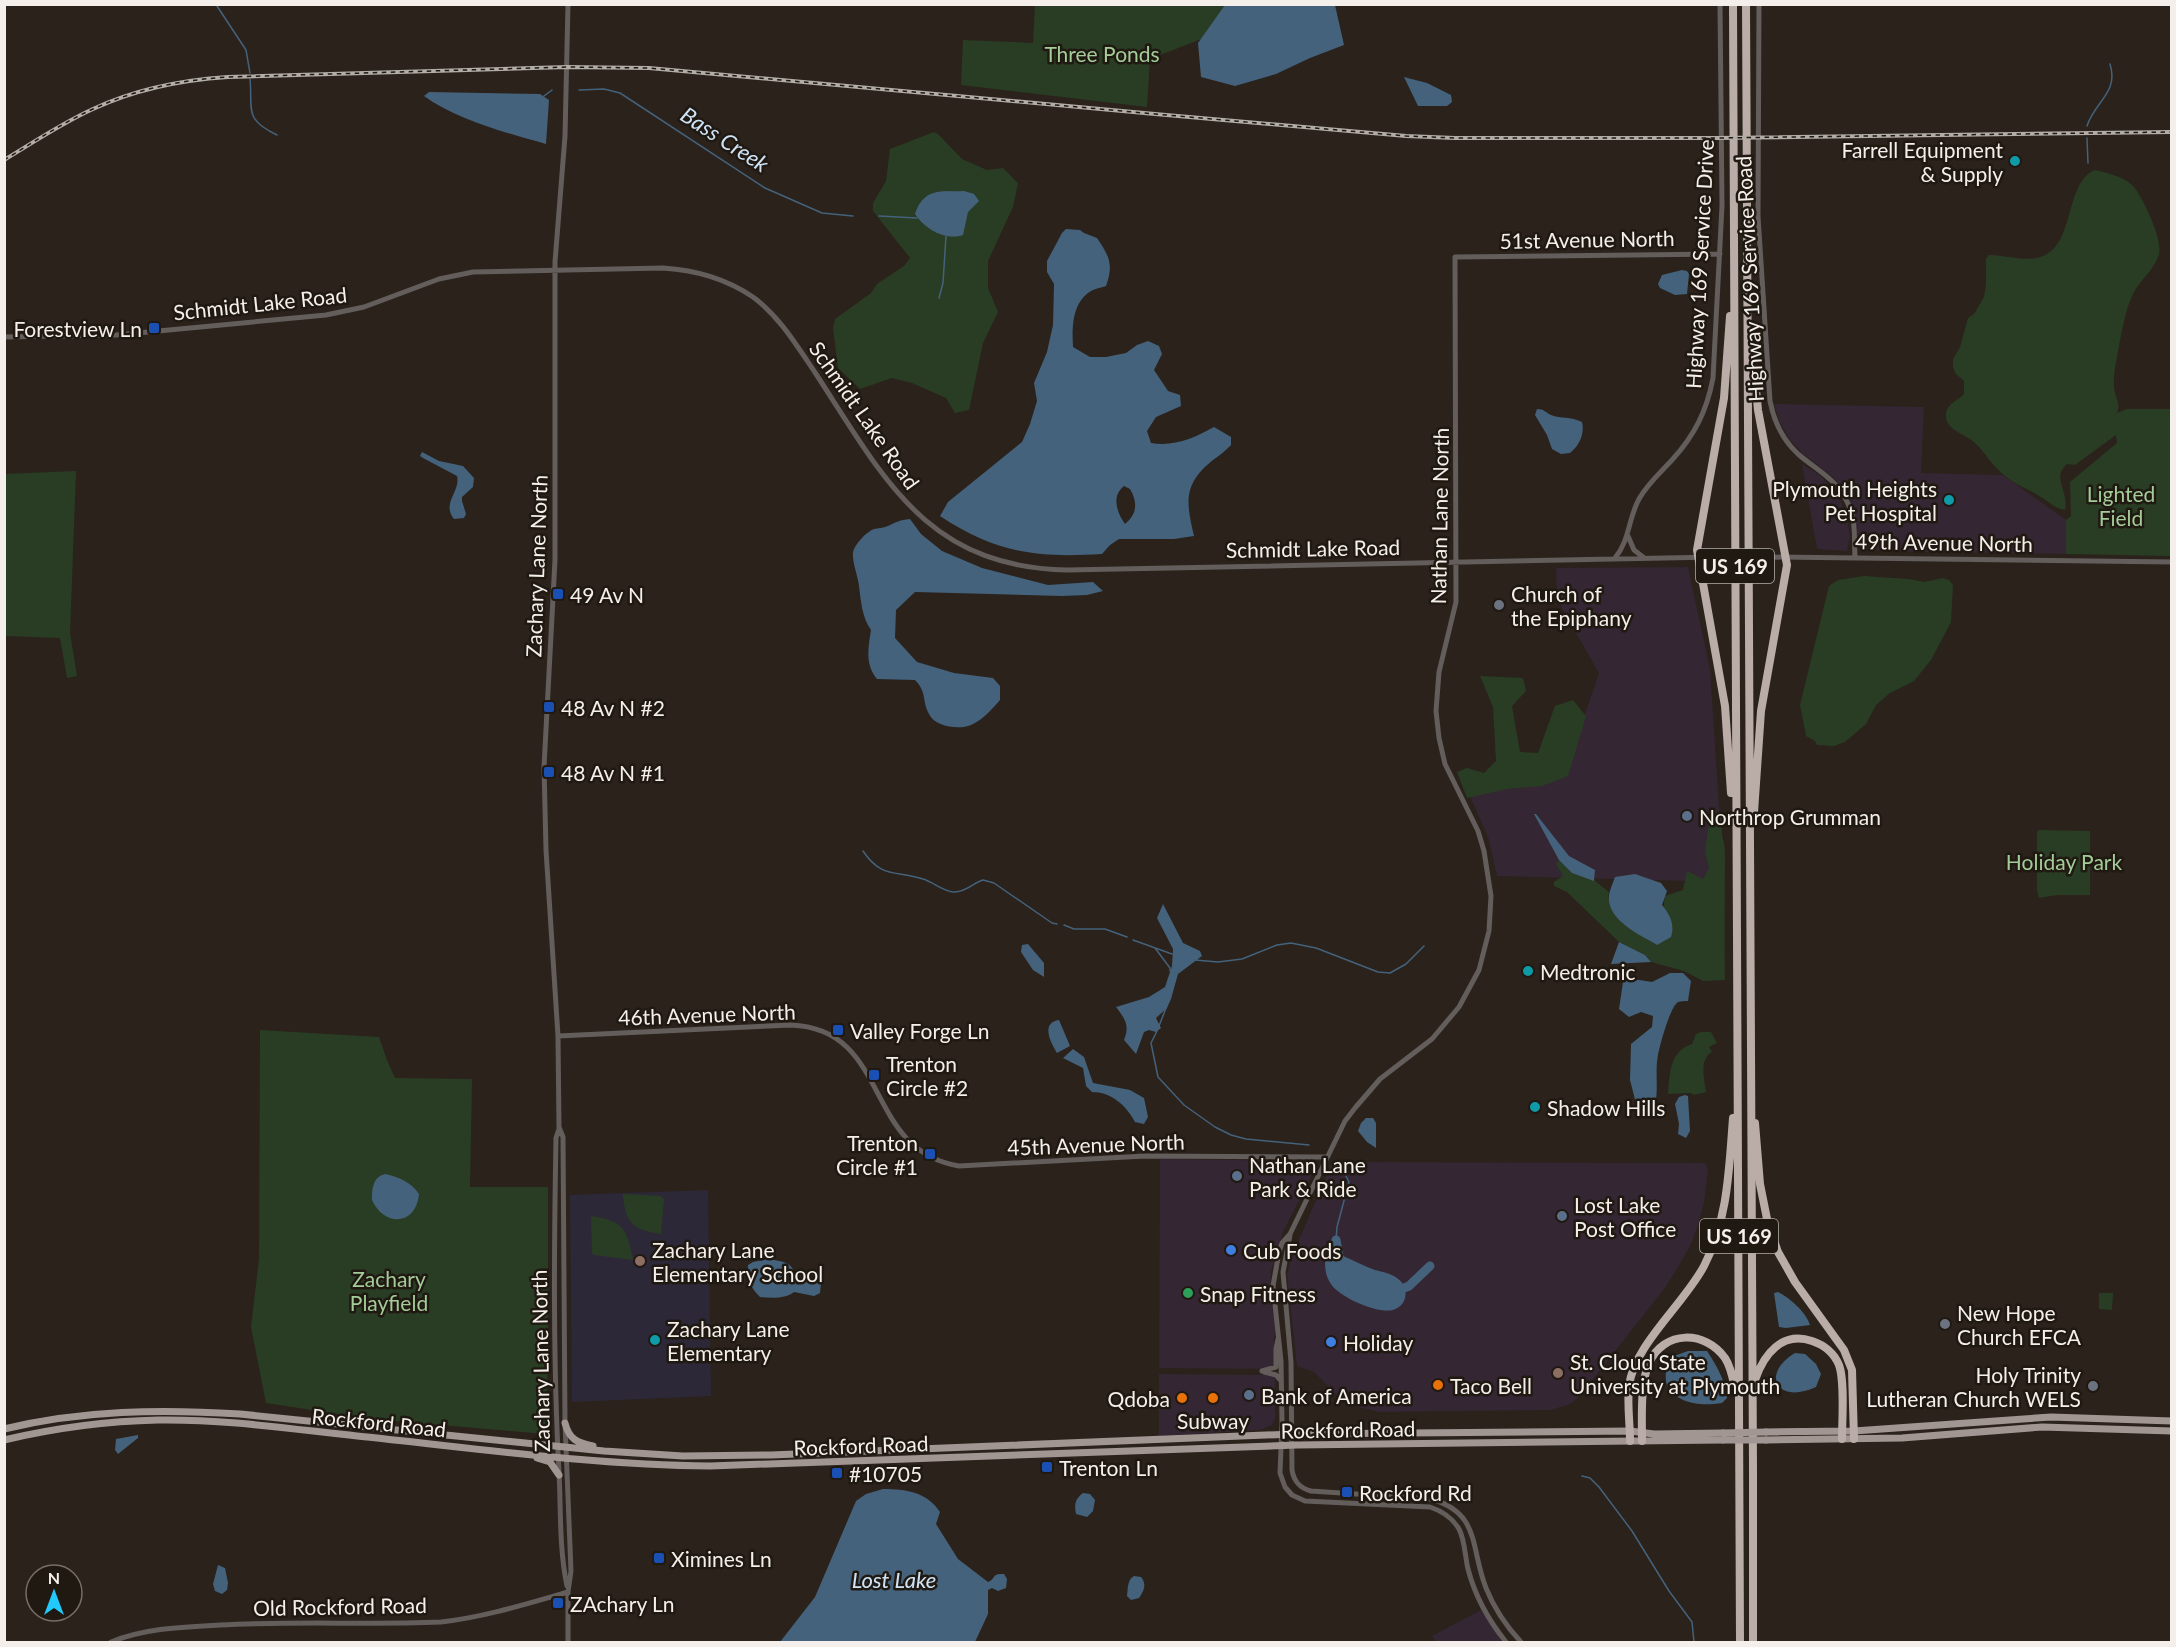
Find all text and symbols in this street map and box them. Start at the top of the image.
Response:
park label: Three Ponds [1044,41,1160,66]
water label: Bass Creek [676,101,774,178]
place label: Farrell Equipment & Supply [1842,137,2003,186]
street label: Highway 169 Service Drive [1680,139,1718,389]
marker: Farrell Equipment & Supply [2008,154,2022,168]
street label: Highway 169 Service Road [1730,155,1768,403]
street label: 51st Avenue North [1499,225,1675,253]
street label: Schmidt Lake Road [172,281,348,325]
place label: Forestview Ln [13,316,142,341]
marker: Forestview Ln [147,321,161,335]
street label: Schmidt Lake Road [805,336,925,494]
street label: Nathan Lane North [1425,427,1453,605]
street label: Zachary Lane North [520,474,552,658]
place label: Plymouth Heights Pet Hospital [1772,476,1937,525]
park label: Lighted Field [2087,481,2155,530]
marker: Plymouth Heights Pet Hospital [1942,493,1956,507]
street label: 49th Avenue North [1855,528,2033,556]
street label: Schmidt Lake Road [1226,534,1400,562]
road number: US 169 [1696,549,1774,583]
place label: Church of the Epiphany [1511,581,1632,630]
place label: 49 Av N [570,582,644,607]
marker: 49 Av N [551,587,565,601]
marker: Church of the Epiphany [1492,598,1506,612]
place label: 48 Av N #2 [561,695,665,720]
marker: 48 Av N #2 [542,700,556,714]
place label: 48 Av N #1 [561,760,665,785]
marker: 48 Av N #1 [542,765,556,779]
place label: Northrop Grumman [1699,804,1881,829]
marker: Northrop Grumman [1680,809,1694,823]
park label: Holiday Park [2006,849,2122,874]
place label: Medtronic [1540,959,1635,984]
marker: Medtronic [1521,964,1535,978]
street label: 46th Avenue North [618,998,796,1030]
place label: Valley Forge Ln [850,1018,990,1043]
marker: Valley Forge Ln [831,1023,845,1037]
place label: Trenton Circle #2 [886,1051,968,1100]
marker: Trenton Circle #2 [867,1068,881,1082]
place label: Shadow Hills [1547,1095,1665,1120]
marker: Shadow Hills [1528,1100,1542,1114]
street label: 45th Avenue North [1007,1128,1185,1160]
place label: Trenton Circle #1 [836,1130,918,1179]
marker: Trenton Circle #1 [923,1147,937,1161]
place label: Nathan Lane Park & Ride [1249,1152,1366,1201]
marker: Nathan Lane Park & Ride [1230,1169,1244,1183]
place label: Lost Lake Post Office [1574,1192,1676,1241]
marker: Lost Lake Post Office [1555,1209,1569,1223]
road number: US 169 [1700,1219,1778,1253]
place label: Zachary Lane Elementary School [652,1237,823,1286]
place label: Cub Foods [1243,1238,1341,1263]
marker: Cub Foods [1224,1243,1238,1257]
marker: Zachary Lane Elementary School [633,1254,647,1268]
park label: Zachary Playfield [350,1266,428,1315]
street label: Zachary Lane North [526,1270,554,1452]
place label: Snap Fitness [1200,1281,1316,1306]
marker: Snap Fitness [1181,1286,1195,1300]
place label: New Hope Church EFCA [1957,1300,2082,1349]
place label: Zachary Lane Elementary [667,1316,790,1365]
marker: New Hope Church EFCA [1938,1317,1952,1331]
place label: Holiday [1343,1330,1414,1355]
marker: Zachary Lane Elementary [648,1333,662,1347]
marker: Holiday [1324,1335,1338,1349]
place label: St. Cloud State University at Plymouth [1570,1349,1780,1398]
place label: Holy Trinity Lutheran Church WELS [1866,1362,2081,1411]
marker: St. Cloud State University at Plymouth [1551,1366,1565,1380]
place label: Taco Bell [1450,1373,1532,1398]
marker: Taco Bell [1431,1378,1445,1392]
marker: Holy Trinity Lutheran Church WELS [2086,1379,2100,1393]
place label: Bank of America [1261,1383,1412,1408]
place label: Qdoba [1107,1386,1170,1411]
marker: Bank of America [1242,1388,1256,1402]
marker: Qdoba [1175,1391,1189,1405]
marker: Subway [1206,1391,1220,1405]
street label: Rockford Road [311,1403,447,1441]
place label: Subway [1177,1408,1249,1433]
street label: Rockford Road [1280,1415,1416,1443]
street label: Rockford Road [793,1430,929,1460]
place label: Trenton Ln [1059,1455,1158,1480]
marker: Trenton Ln [1040,1460,1054,1474]
place label: #10705 [849,1461,922,1486]
marker: #10705 [830,1466,844,1480]
place label: Rockford Rd [1359,1480,1472,1505]
marker: Rockford Rd [1340,1485,1354,1499]
place label: Ximines Ln [671,1546,772,1571]
marker: Ximines Ln [652,1551,666,1565]
north arrow [24,1563,84,1623]
water label: Lost Lake [852,1566,936,1593]
text: N [48,1568,60,1587]
place label: ZAchary Ln [570,1591,675,1616]
street label: Old Rockford Road [253,1592,427,1620]
marker: ZAchary Ln [551,1596,565,1610]

